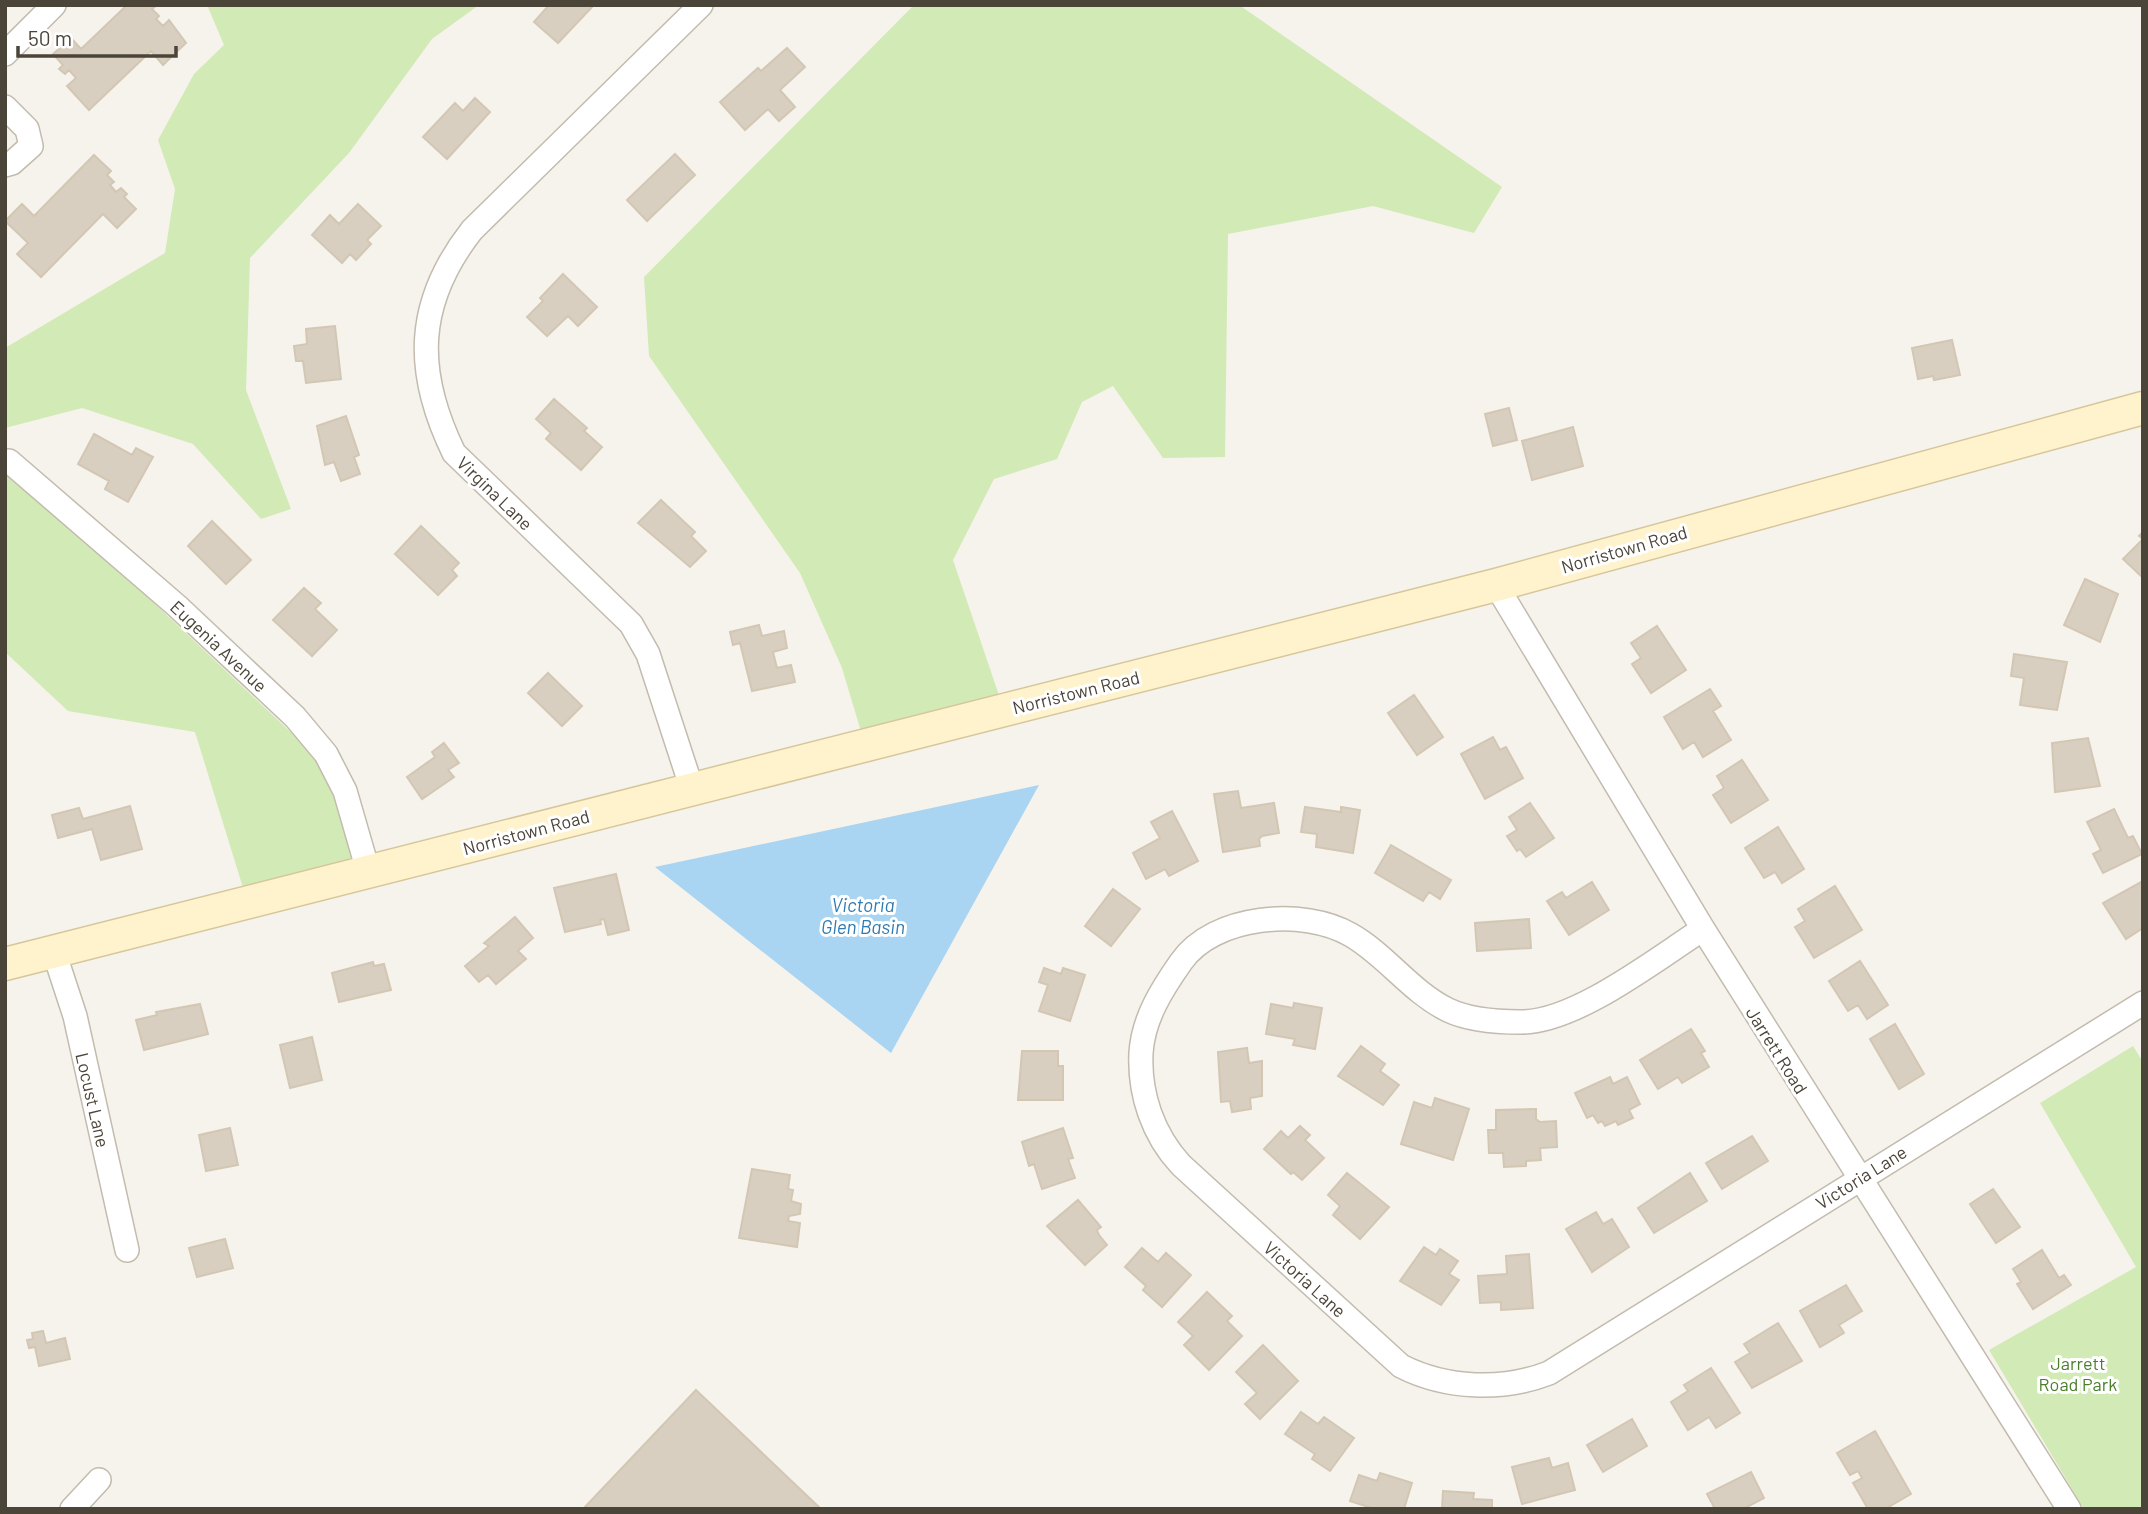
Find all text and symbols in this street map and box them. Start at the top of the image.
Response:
scale bar [18,14,175,58]
text: 50 m [28,25,72,50]
street label: Virgina Lane [453,451,537,535]
street label: Norristown Road [1558,520,1690,578]
street label: Eugenia Avenue [166,596,272,696]
street label: Norristown Road [1010,666,1142,718]
street label: Norristown Road [460,805,592,859]
water label: Victoria Glen Basin [821,893,905,938]
street label: Jarrett Road [1742,1002,1812,1098]
street label: Locust Lane [71,1051,115,1149]
street label: Victoria Lane [1811,1140,1911,1214]
street label: Victoria Lane [1259,1236,1351,1322]
park label: Jarrett Road Park [2039,1352,2117,1395]

